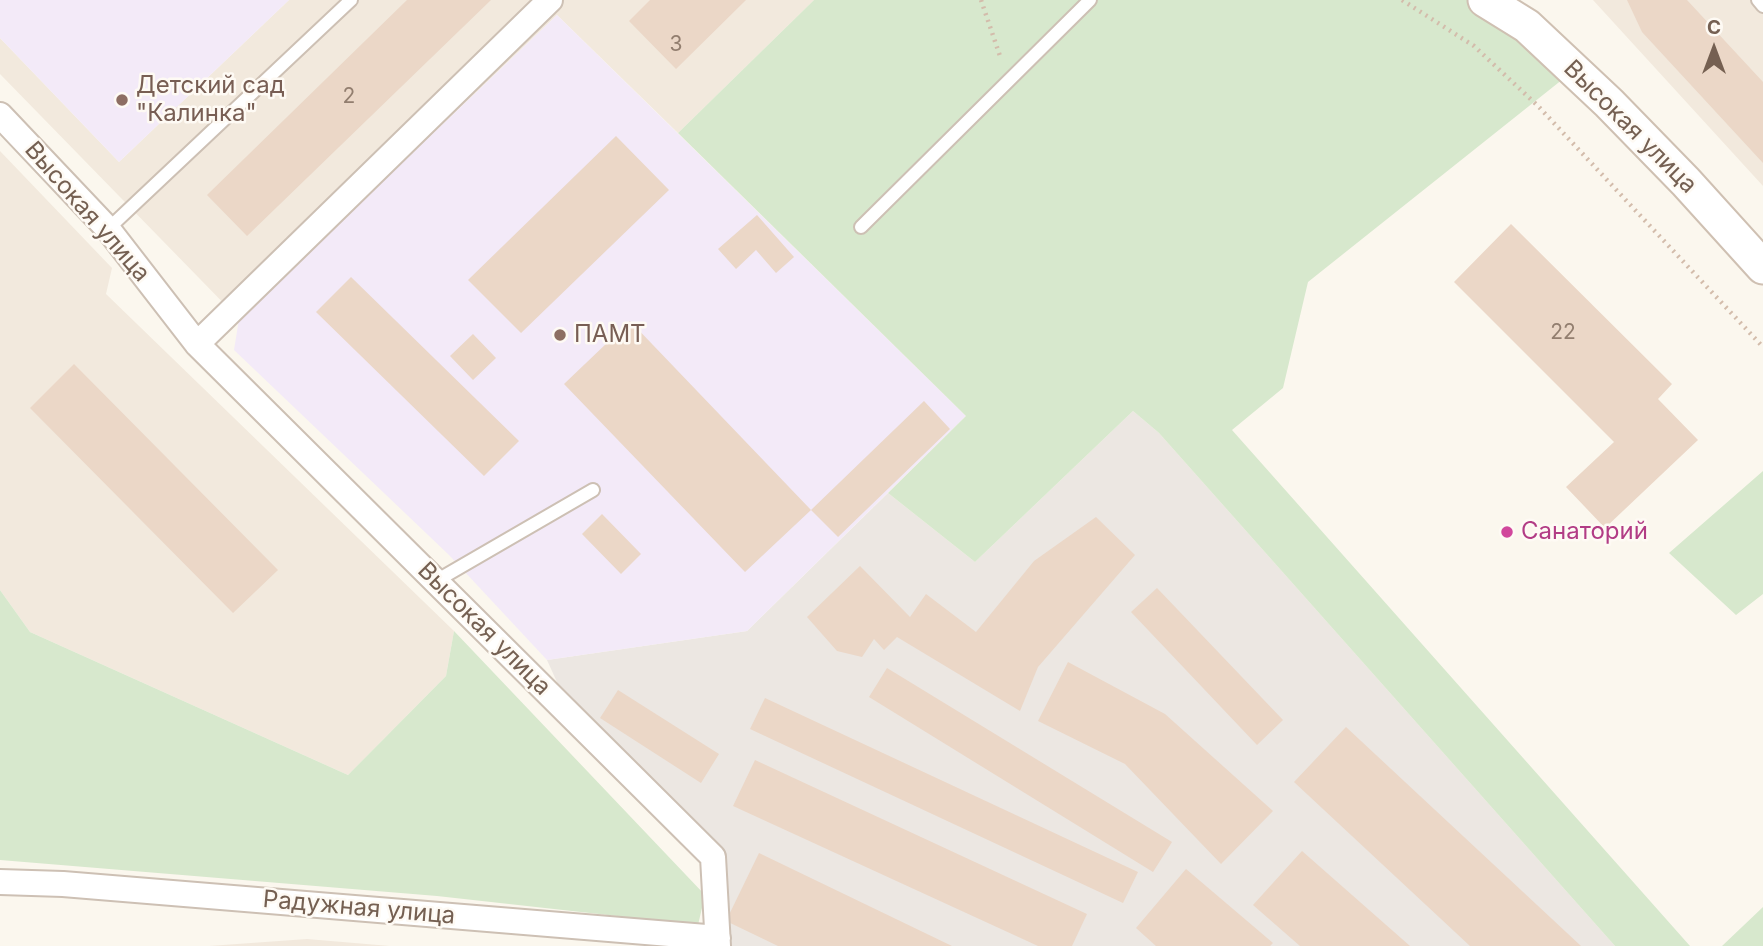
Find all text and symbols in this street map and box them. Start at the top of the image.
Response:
north arrow [1679,14,1749,84]
text: С [1707,16,1721,39]
house number: 3 [670,32,682,58]
street label: Высокая улица [1558,55,1702,199]
place label: Детский сад "Калинка" [136,72,285,128]
house number: 2 [343,84,355,110]
marker: Детский сад "Калинка" [114,92,130,108]
street label: Высокая улица [18,136,156,288]
house number: 22 [1550,320,1576,346]
place label: ПАМТ [574,321,646,349]
marker: ПАМТ [552,327,568,343]
place label: Санаторий [1521,518,1648,546]
marker: Санаторий [1499,524,1515,540]
street label: Высокая улица [412,557,556,701]
street label: Радужная улица [262,885,456,931]

